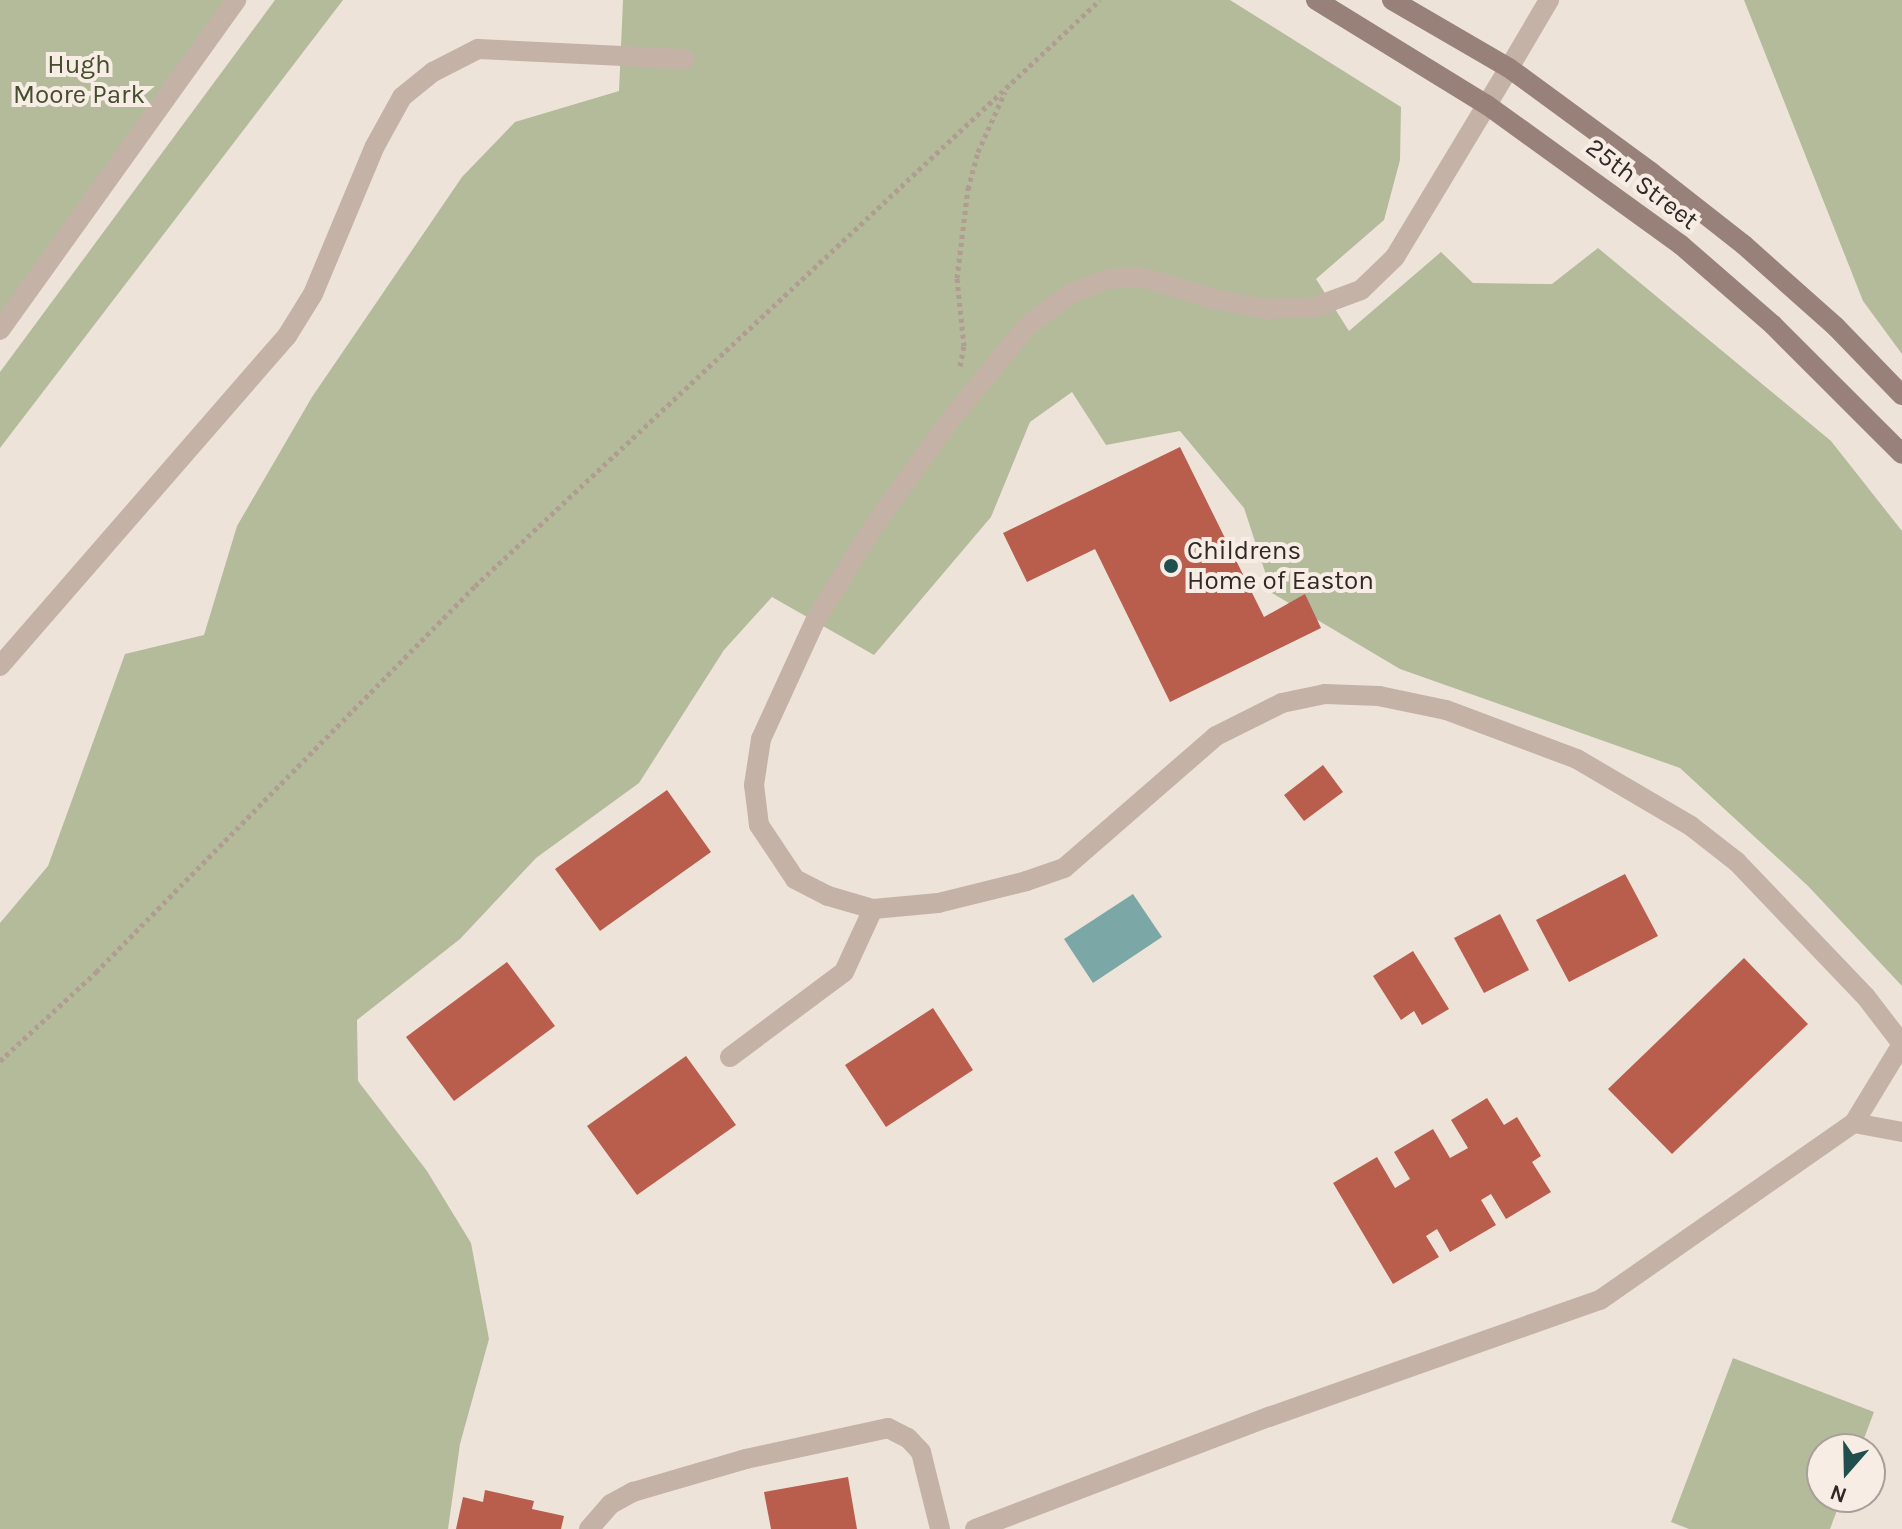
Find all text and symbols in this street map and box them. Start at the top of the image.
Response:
park label: Hugh Moore Park [13,49,145,110]
street label: 25th Street [1580,132,1704,236]
place label: Childrens Home of Easton [1187,535,1374,596]
marker: Childrens Home of Easton [1162,557,1180,575]
north arrow [1806,1433,1886,1513]
text: N [1827,1479,1850,1509]

